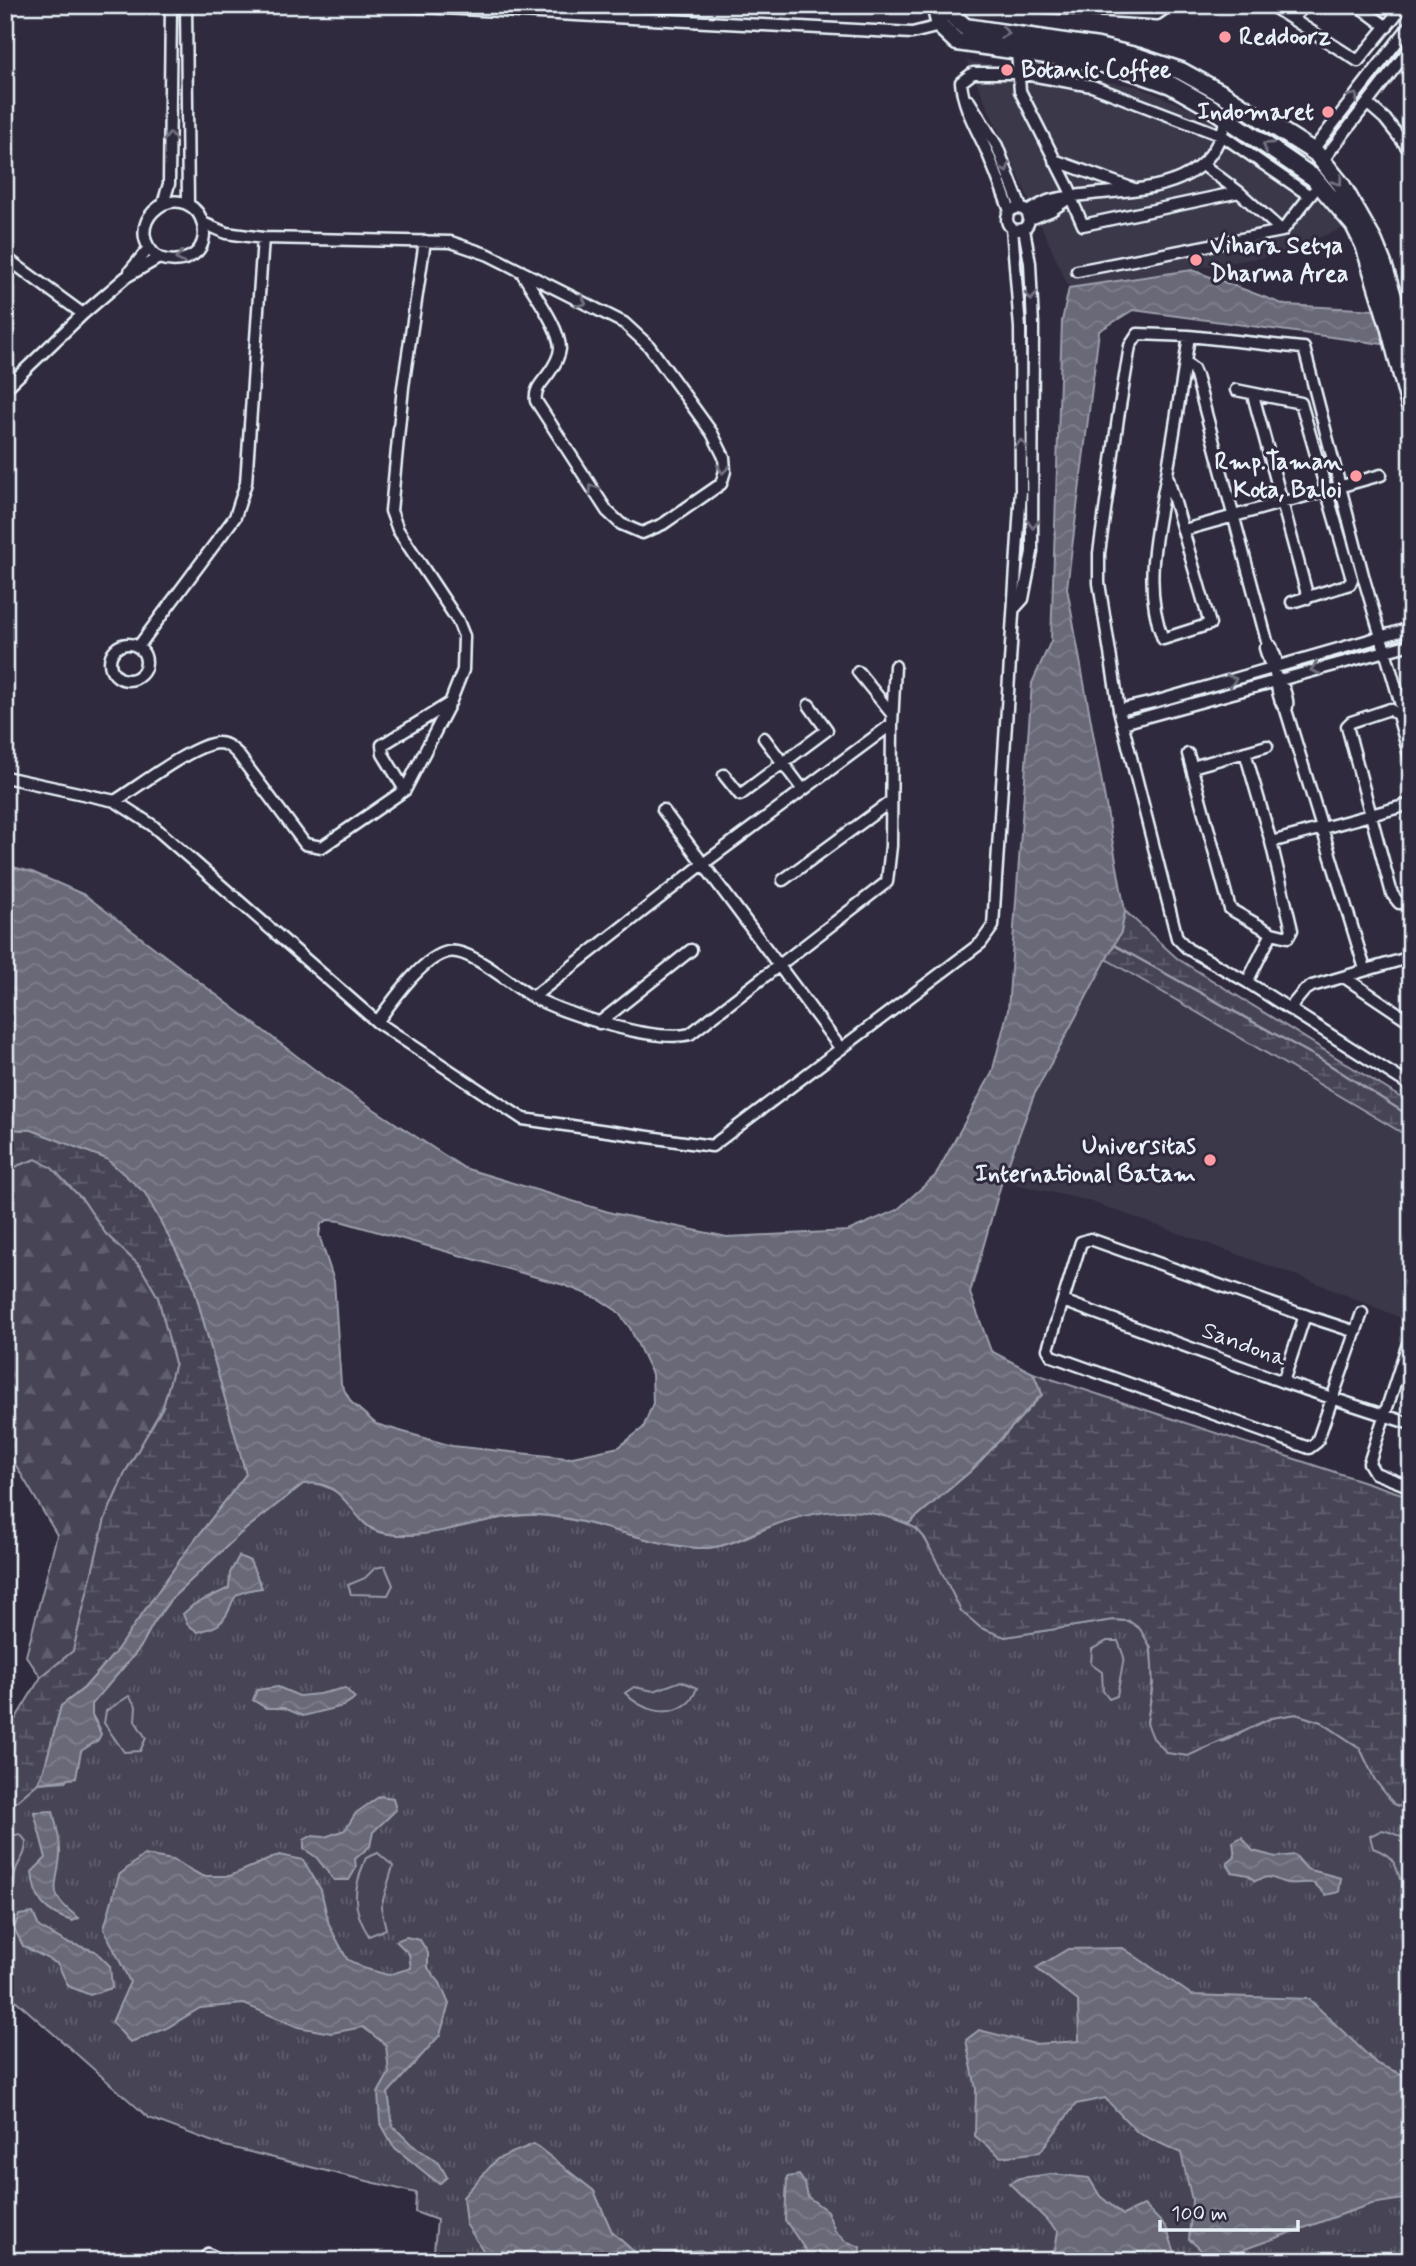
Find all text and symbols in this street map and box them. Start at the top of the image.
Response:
place label: Reddoorz [1239,22,1331,53]
one-way arrow [999,26,1011,41]
marker: Reddoorz [1217,29,1233,45]
place label: Botanic Coffee [1021,55,1172,86]
marker: Botanic Coffee [999,62,1015,78]
one-way arrow [1346,92,1358,105]
place label: Indomaret [1197,97,1314,128]
marker: Indomaret [1320,104,1336,120]
one-way arrow [162,131,178,141]
one-way arrow [1262,142,1275,154]
one-way arrow [997,162,1011,174]
one-way arrow [1330,173,1342,186]
place label: Vihara Setya Dharma Area [1210,231,1349,290]
one-way arrow [175,250,187,265]
marker: Vihara Setya Dharma Area [1188,252,1204,268]
one-way arrow [1024,291,1039,302]
one-way arrow [575,294,587,308]
one-way arrow [1013,438,1029,449]
place label: Rmp.Taman Kota, Baloi [1215,447,1342,506]
one-way arrow [716,464,731,475]
marker: Rmp.Taman Kota, Baloi [1348,468,1364,484]
one-way arrow [588,484,601,497]
one-way arrow [1025,519,1040,530]
one-way arrow [1309,661,1321,676]
one-way arrow [1226,674,1238,689]
place label: Universitas International Batam [975,1131,1197,1190]
marker: Universitas International Batam [1202,1152,1218,1168]
street label: Sandona [1197,1315,1291,1375]
scale bar [1160,2189,1299,2233]
text: 100 m [1171,2200,1227,2228]

